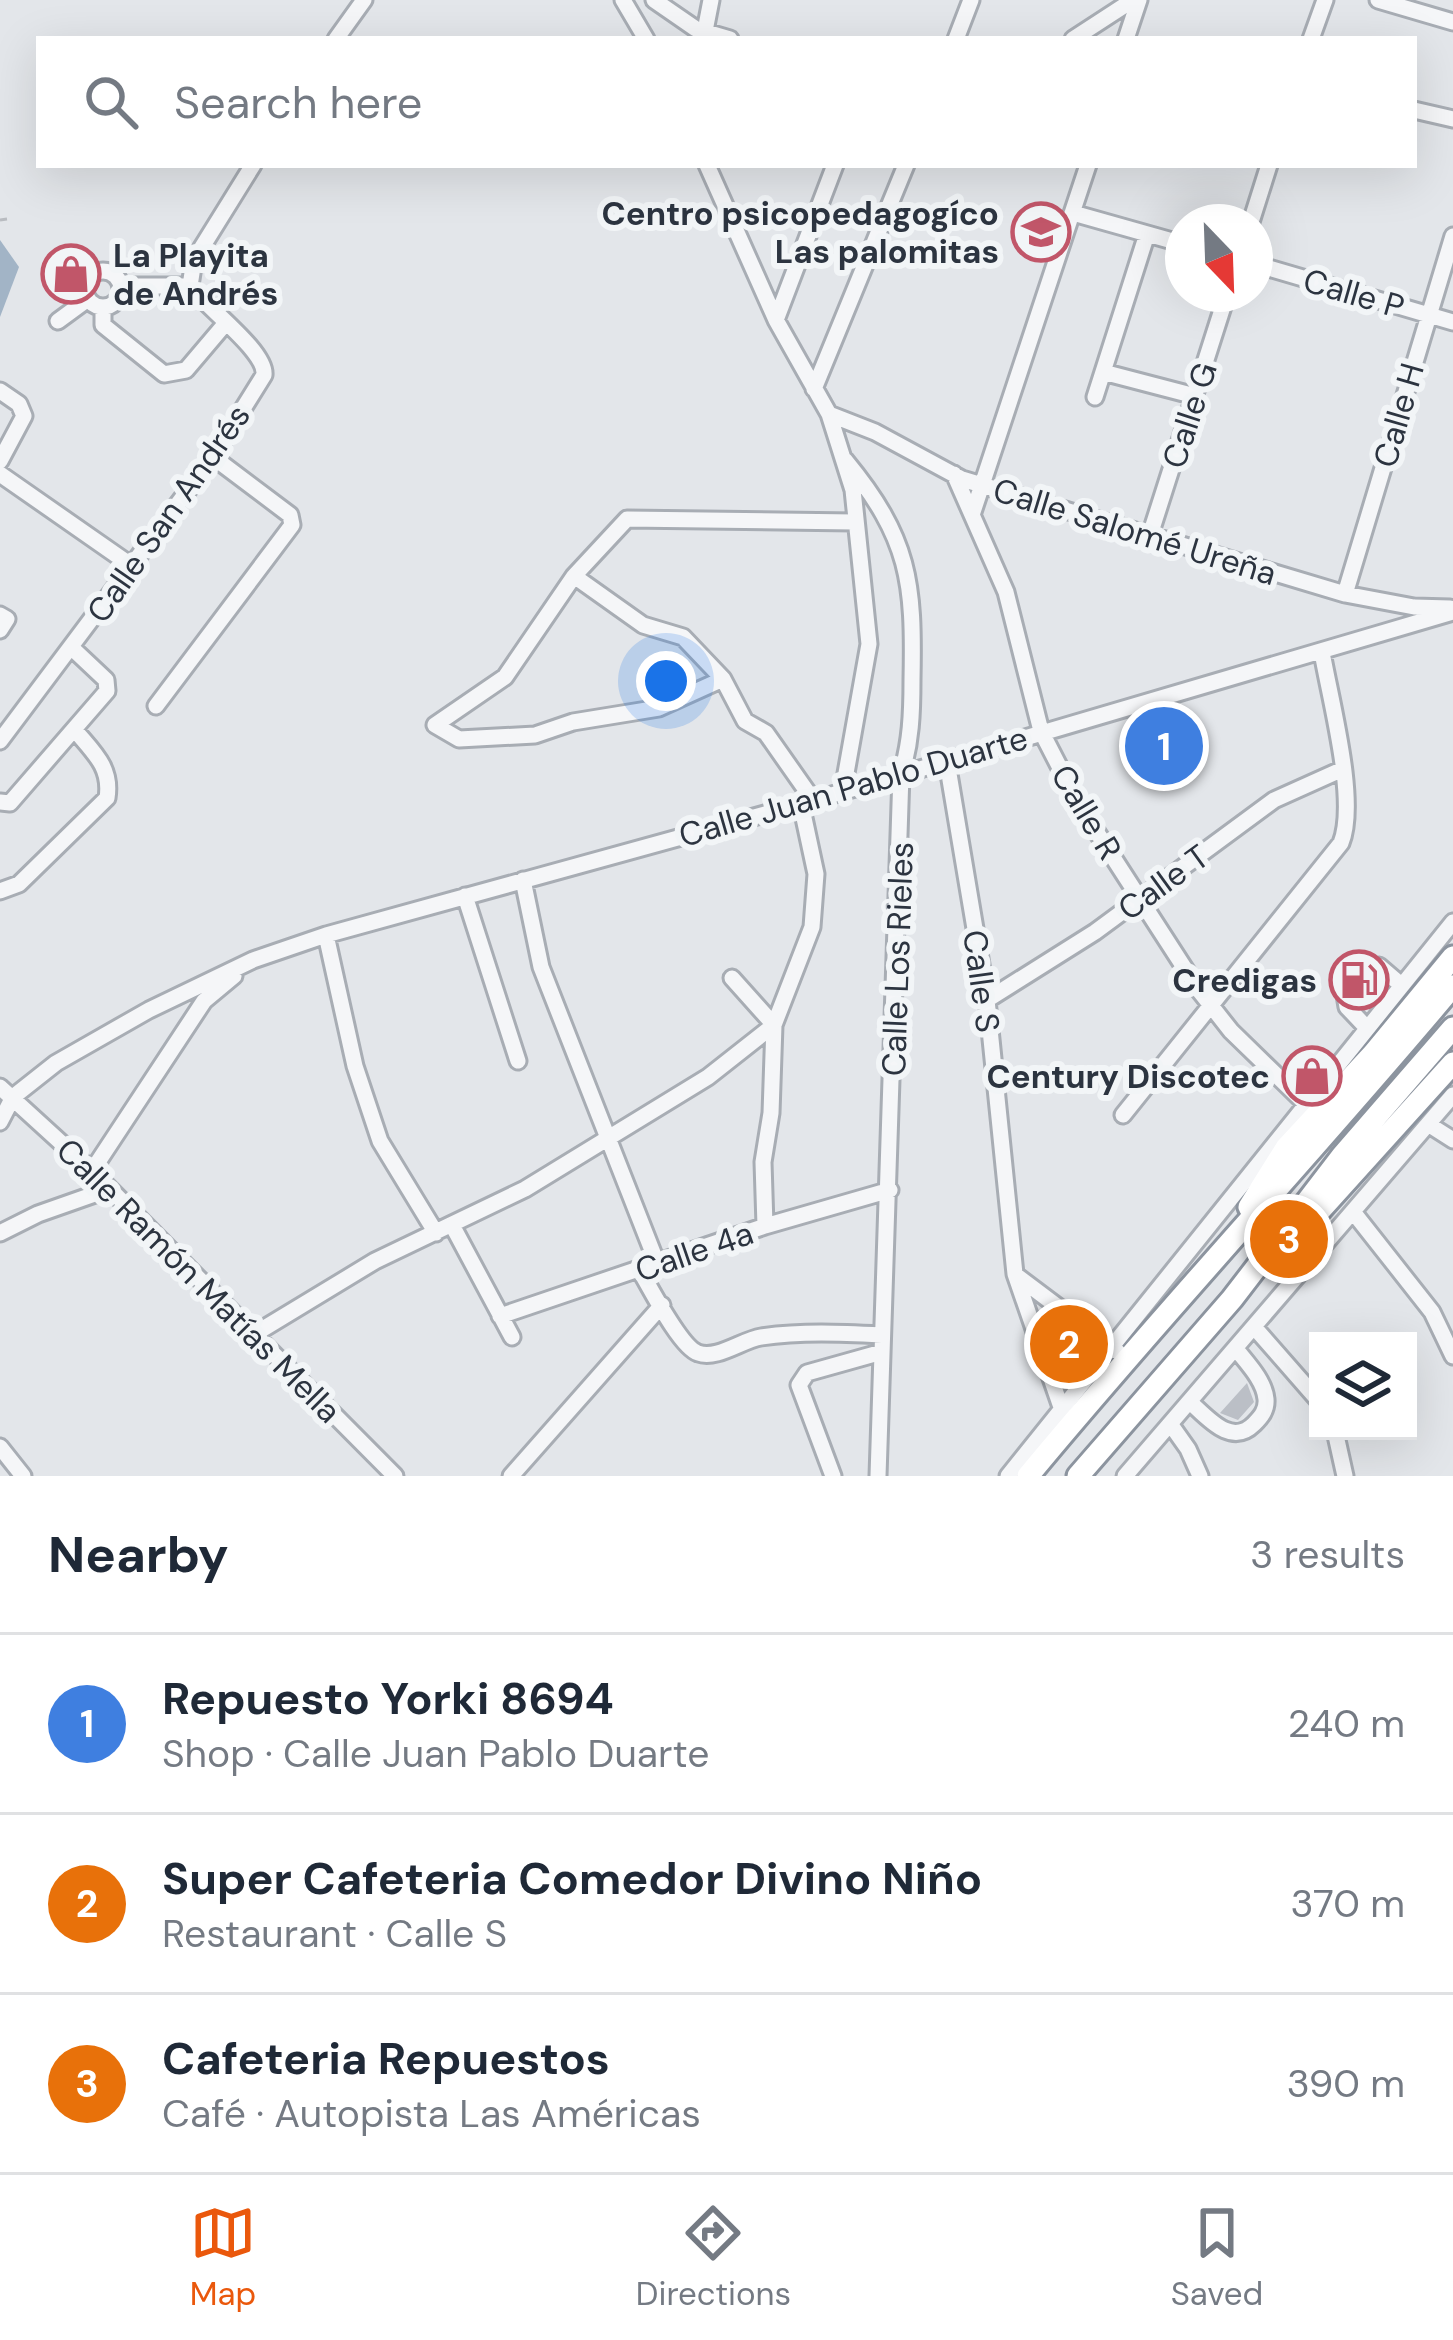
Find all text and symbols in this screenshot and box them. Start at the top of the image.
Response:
search box [36,36,1417,168]
icon: search [78,69,144,135]
text: Search here [174,73,422,132]
place label: Centro psicopedagogíco Las palomitas [601,192,999,273]
school or university icon: Centro psicopedagogíco Las palomitas [1010,201,1072,263]
north arrow [1165,204,1273,312]
place label: La Playita de Andrés [113,234,278,315]
shop icon: La Playita de Andrés [40,243,102,305]
street label: Calle P [1298,259,1409,328]
street label: Calle G [1152,357,1227,474]
street label: Calle H [1363,358,1434,472]
street label: Calle San Andrés [77,396,260,631]
street label: Calle Salomé Ureña [988,468,1282,595]
your location [636,651,696,711]
pin: 1 [1125,701,1203,791]
street label: Calle Juan Pablo Duarte [674,716,1032,857]
street label: Calle R [1041,757,1132,868]
street label: Calle T [1109,835,1217,930]
street label: Calle Los Rieles [872,841,923,1077]
street label: Calle S [953,927,1010,1035]
fuel station icon: Credigas [1328,949,1390,1011]
place label: Credigas [1172,959,1317,1002]
shop icon: Century Discotec [1281,1045,1343,1107]
place label: Century Discotec [986,1055,1270,1098]
street label: Calle Ramón Matías Mella [47,1129,350,1432]
pin: 3 [1250,1194,1328,1284]
street label: Calle 4a [630,1211,759,1292]
pin: 2 [1030,1299,1108,1389]
map controls [1309,1332,1417,1440]
button: layers [1309,1332,1417,1440]
text: Nearby [48,1521,229,1588]
text: 3 results [1250,1529,1405,1580]
text: Repuesto Yorki 8694 [162,1669,614,1728]
text: 1 [80,1698,94,1749]
text: 240 m [1288,1698,1405,1749]
text: Shop · Calle Juan Pablo Duarte [162,1728,709,1779]
text: Super Cafeteria Comedor Divino Niño [162,1849,982,1908]
text: 2 [76,1878,98,1929]
text: 370 m [1291,1878,1405,1929]
text: Restaurant · Calle S [162,1908,507,1959]
text: Cafeteria Repuestos [162,2029,610,2088]
text: 3 [75,2058,99,2109]
text: 390 m [1287,2058,1405,2109]
text: Café · Autopista Las Américas [162,2088,701,2139]
tab: Map [190,2200,256,2315]
tab: Directions [636,2200,791,2315]
tab: Saved [1171,2200,1263,2315]

